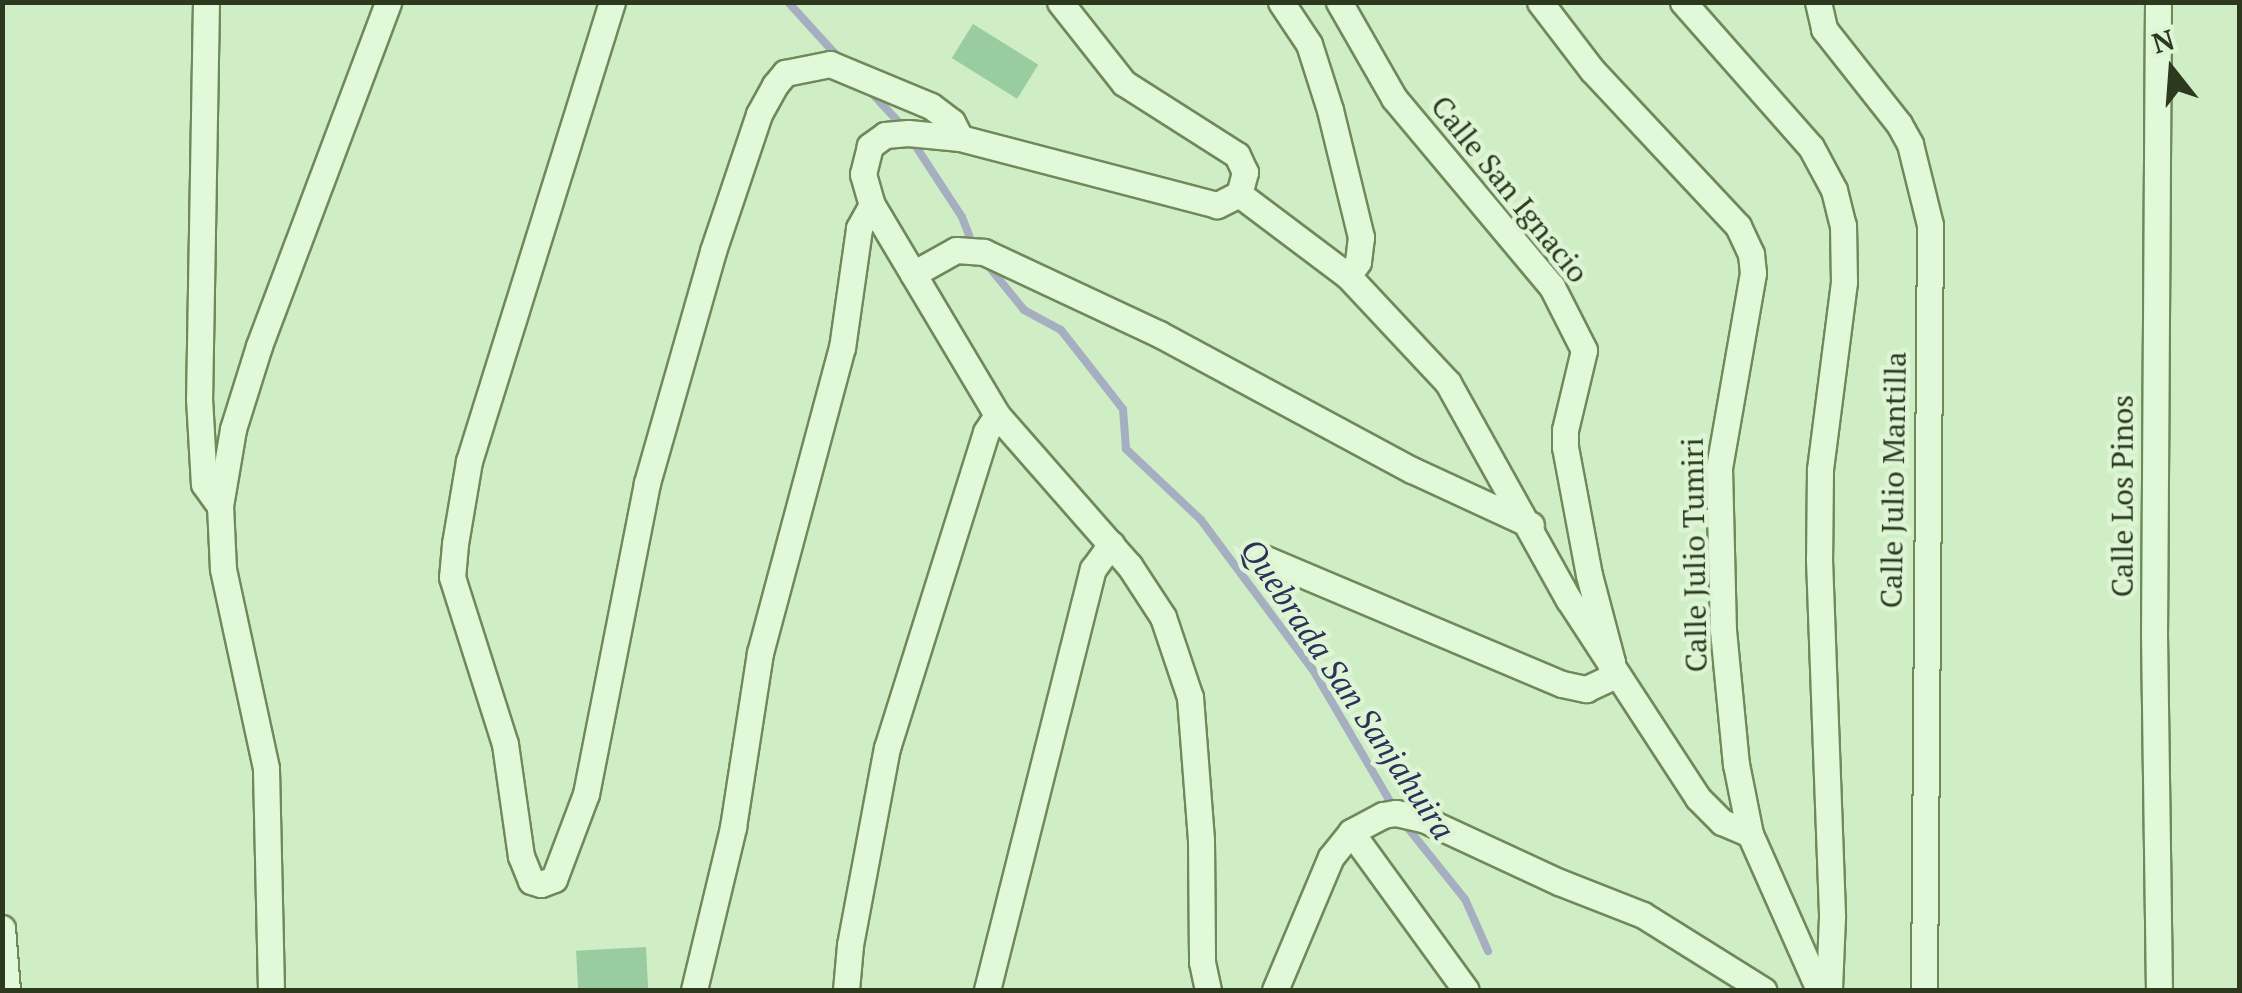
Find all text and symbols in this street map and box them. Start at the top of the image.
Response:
north arrow [2122,20,2222,120]
text: N [2148,20,2179,62]
street label: Calle San Ignacio [1424,88,1596,290]
street label: Calle Julio Mantilla [1873,351,1913,609]
street label: Calle Los Pinos [2104,395,2140,597]
street label: Calle Julio Tumiri [1674,437,1714,673]
water label: Quebrada San Sanjahuira [1233,531,1463,847]

